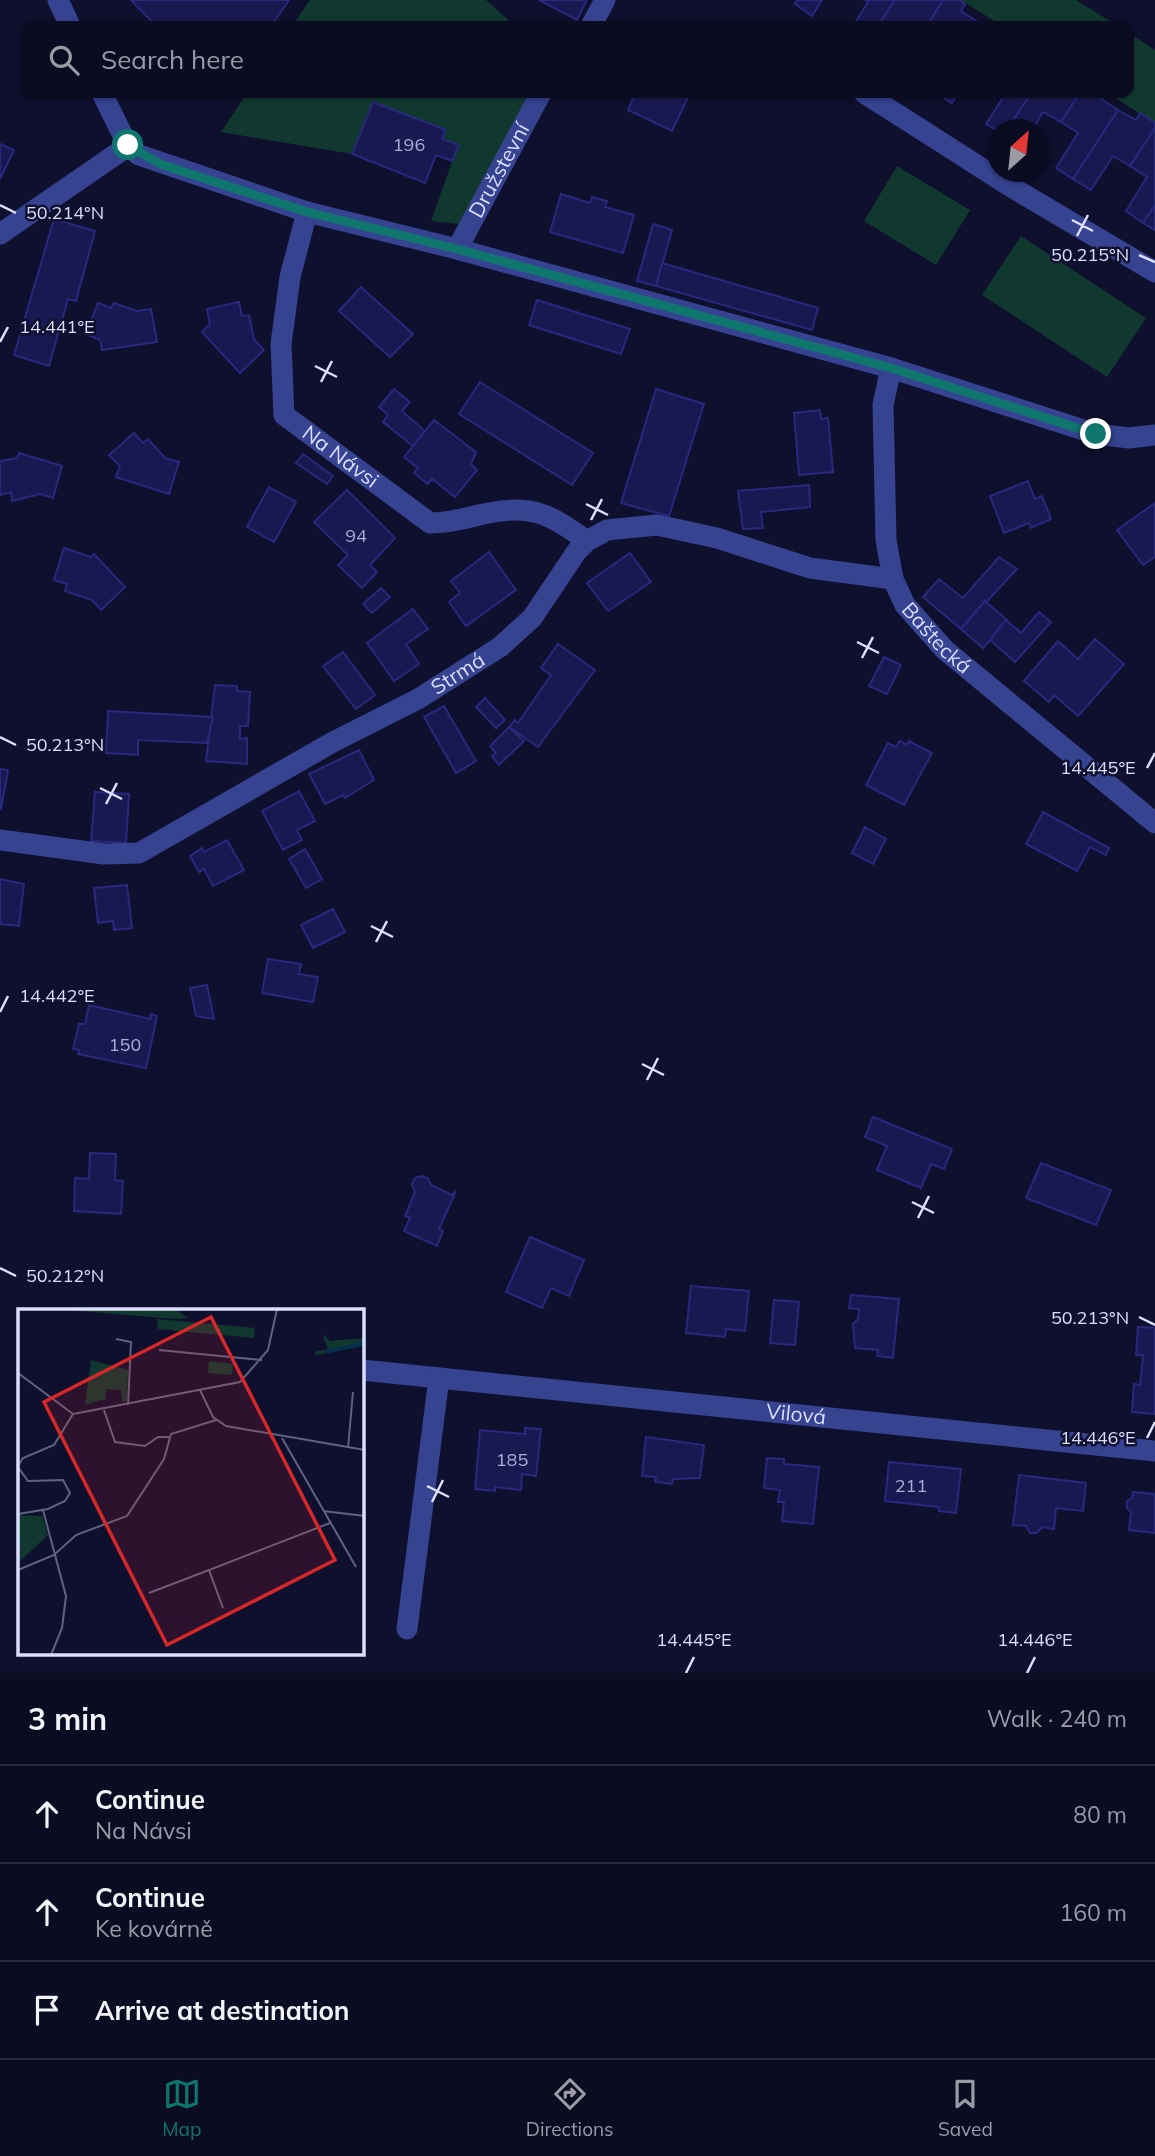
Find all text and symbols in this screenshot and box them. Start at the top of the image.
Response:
search box [21,21,1134,98]
icon: search [45,41,83,79]
text: Search here [101,43,244,76]
street label: Družstevní [462,118,535,222]
north arrow [987,119,1050,182]
route start [112,129,143,160]
house number: 196 [393,133,425,156]
text: 50.214°N [26,201,104,224]
text: 50.215°N [1051,243,1129,266]
text: 14.441°E [19,315,95,338]
route end [1080,418,1111,449]
street label: Na Návsi [298,419,384,493]
house number: 94 [345,524,367,547]
street label: Baštecká [897,596,977,679]
street label: Strmá [425,646,489,700]
text: 50.213°N [26,733,104,756]
text: 14.445°E [1060,756,1136,779]
text: 14.442°E [19,984,95,1007]
house number: 150 [109,1033,141,1056]
text: 50.212°N [26,1264,104,1287]
text: 50.213°N [1051,1306,1129,1329]
inset map [18,1309,364,1656]
street label: Vilová [765,1397,828,1429]
text: 14.446°E [1060,1426,1136,1449]
house number: 185 [496,1448,528,1471]
house number: 211 [895,1474,927,1497]
text: 14.445°E [656,1628,732,1651]
text: 14.446°E [997,1628,1073,1651]
text: 3 min [28,1700,107,1738]
text: Walk · 240 m [987,1704,1127,1733]
text: Continue [95,1783,205,1816]
icon: ahead [28,1795,66,1833]
text: 80 m [1073,1800,1127,1829]
text: Na Návsi [95,1816,192,1845]
text: Continue [95,1881,205,1914]
icon: ahead [28,1893,66,1931]
text: 160 m [1059,1898,1127,1927]
text: Ke kovárně [95,1914,213,1943]
icon: arrive [28,1991,66,2029]
text: Arrive at destination [95,1994,350,2027]
tab: Map [162,2075,201,2141]
tab: Directions [526,2075,614,2141]
tab: Saved [938,2075,993,2141]

